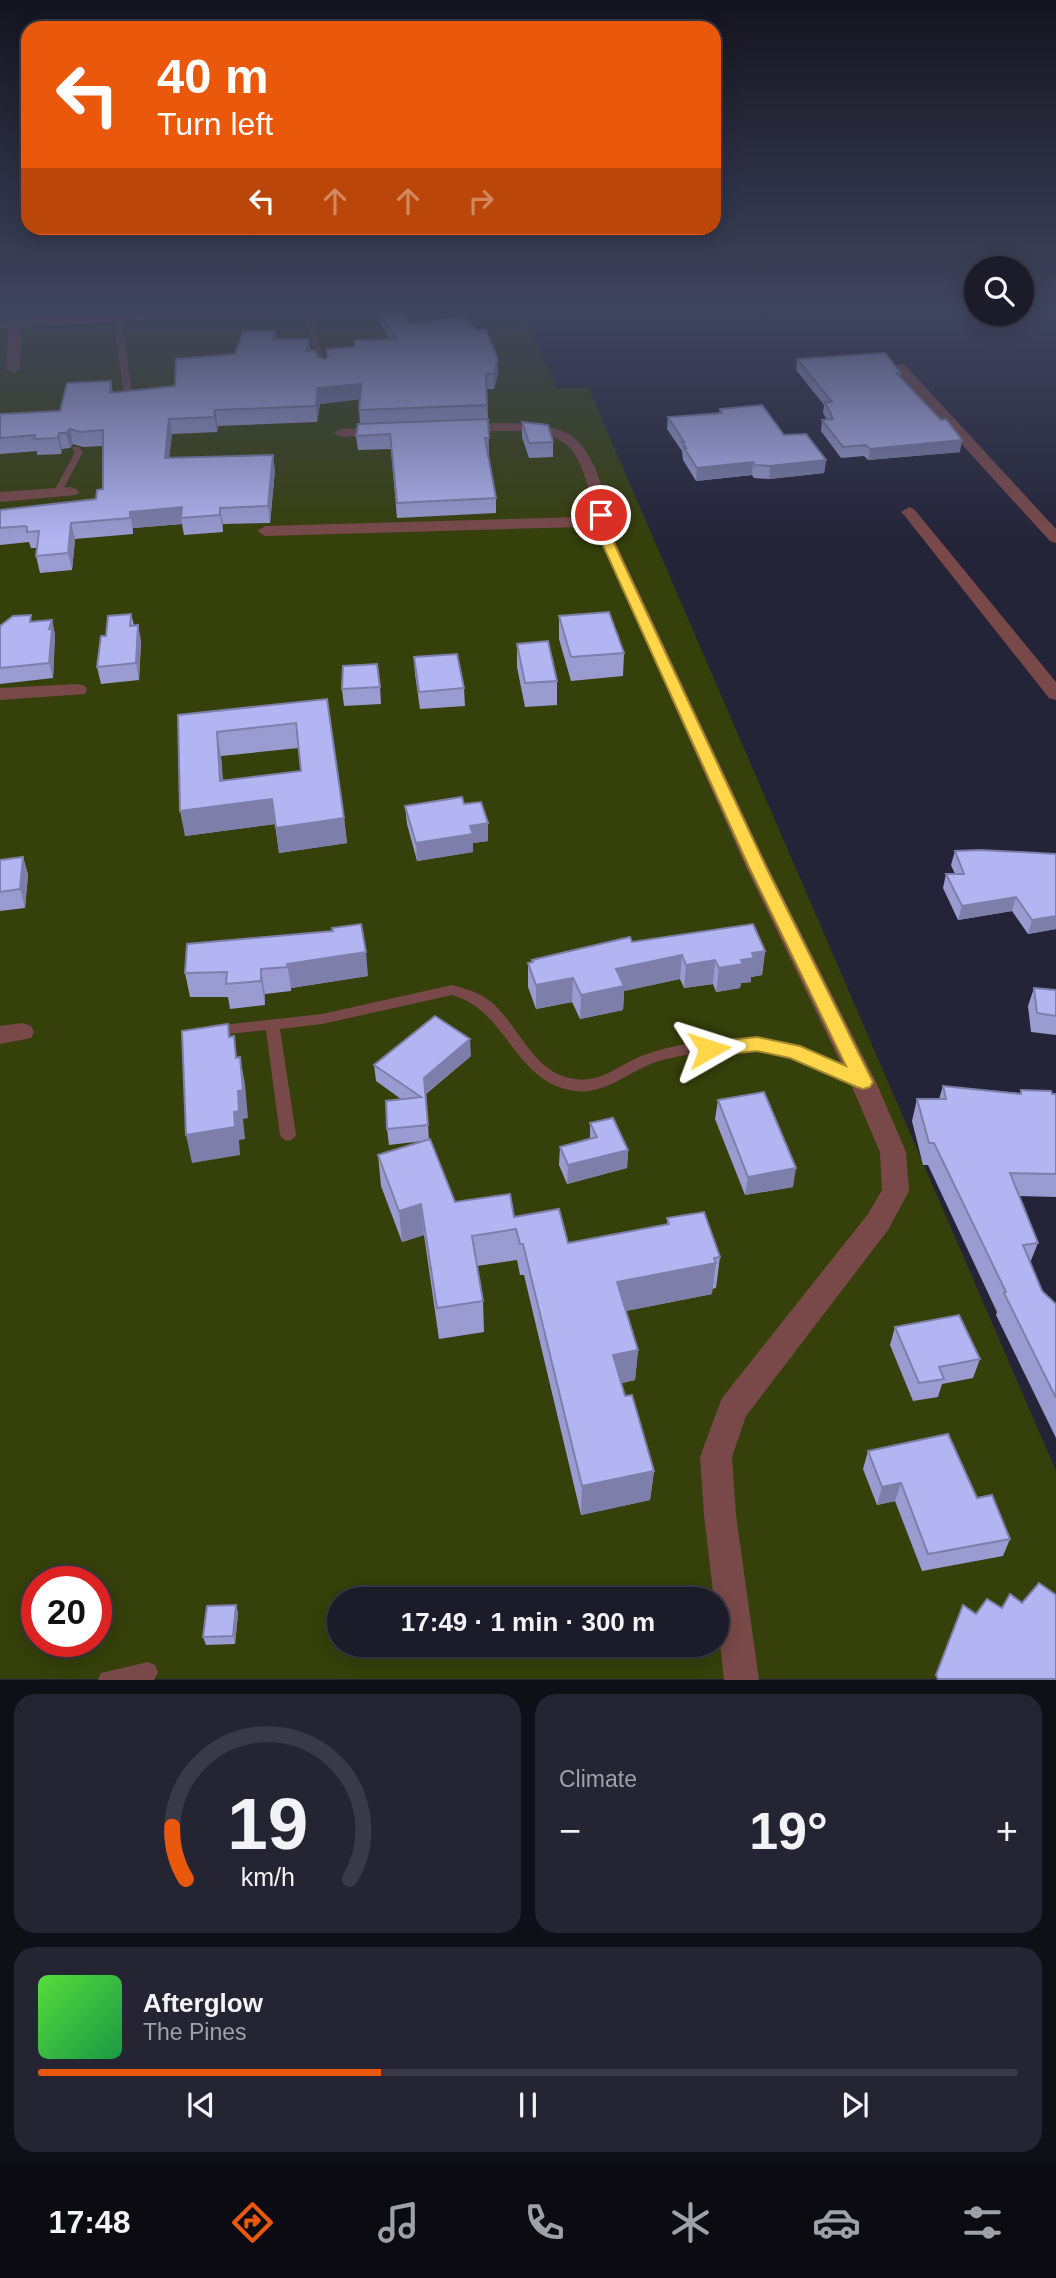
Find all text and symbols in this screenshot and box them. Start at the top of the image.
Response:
icon: left [42,49,133,140]
text: 40 m [157,49,269,103]
text: Turn left [157,106,273,142]
icon: left [243,182,281,220]
icon: ahead [316,182,354,220]
icon: ahead [389,182,427,220]
icon: right [462,182,500,220]
map controls [964,256,1034,326]
button: search [964,256,1034,326]
pin [571,485,631,545]
icon: arrive [582,496,620,534]
position arrow [672,1012,746,1086]
speed limit sign: 20 [21,1566,112,1657]
text: 17:49 · 1 min · 300 m [401,1607,655,1637]
text: Climate [559,1766,637,1792]
text: 19 [227,1784,308,1865]
text: 19° [749,1802,828,1860]
text: − [559,1810,581,1852]
text: + [996,1810,1018,1852]
text: km/h [240,1863,295,1891]
text: Afterglow [143,1988,263,2018]
text: The Pines [143,2019,247,2045]
icon: previous [182,2086,220,2124]
icon: pause [509,2086,547,2124]
icon: next [836,2086,874,2124]
icon: directions [228,2198,277,2247]
icon: music [374,2198,423,2247]
icon: phone [520,2198,569,2247]
icon: climate [666,2198,715,2247]
icon: car [812,2198,861,2247]
icon: filters [958,2198,1007,2247]
text: 17:48 [49,2204,130,2240]

